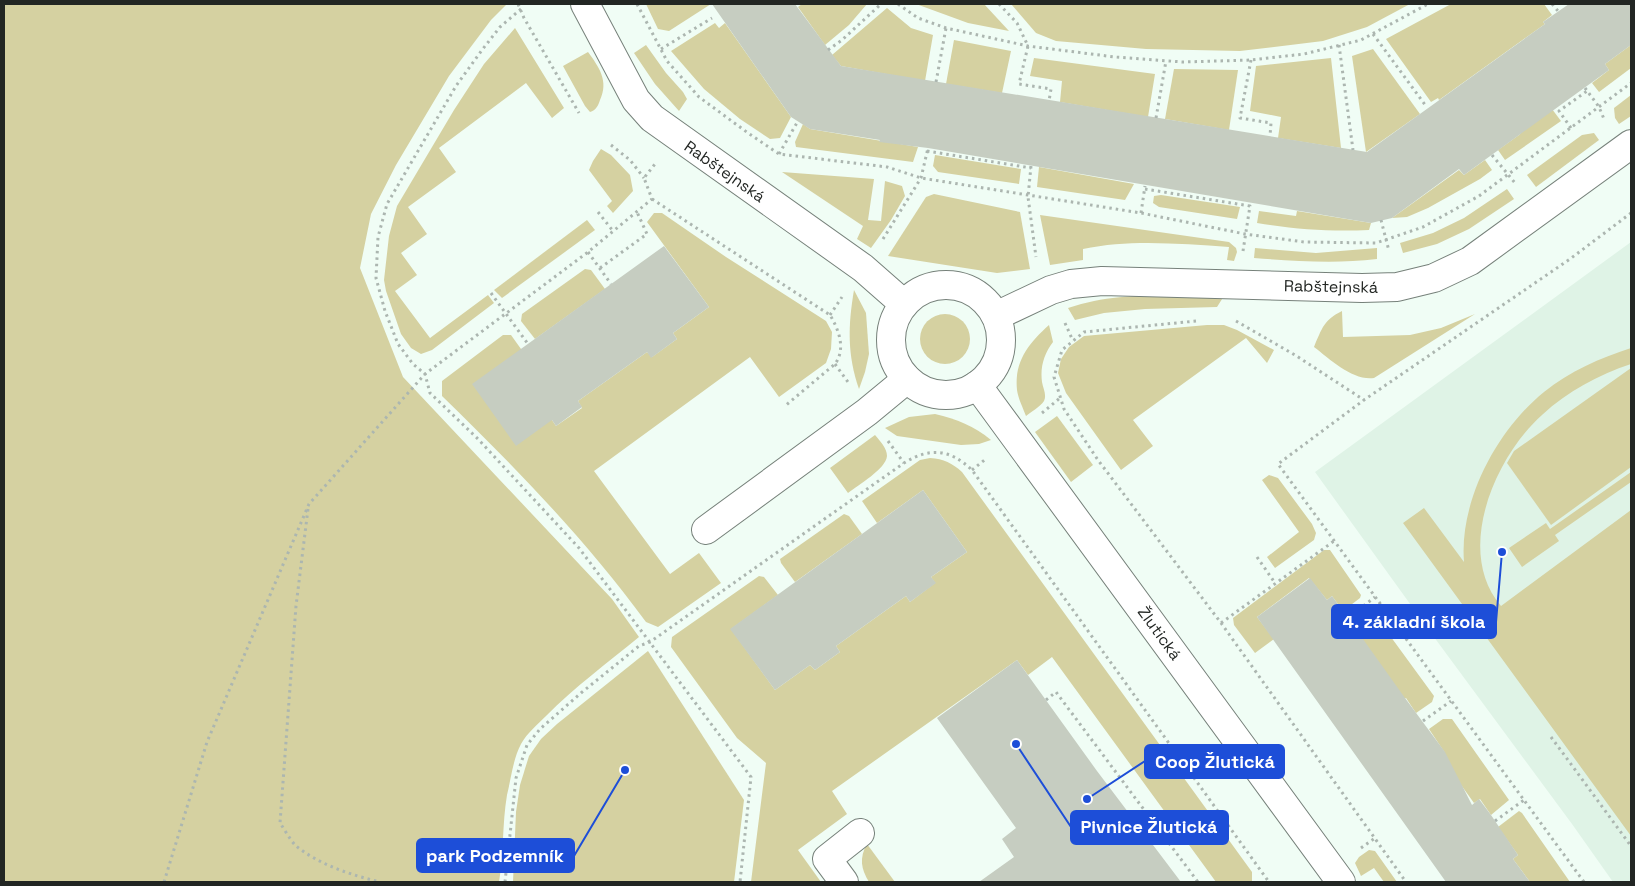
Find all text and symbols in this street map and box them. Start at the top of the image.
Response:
street label: Rabštejnská [680,136,769,207]
street label: Rabštejnská [1284,275,1378,298]
street label: Žlutická [1133,602,1186,664]
callout: 4. základní škola [1332,605,1496,638]
text: 4. základní škola [1343,610,1486,633]
callout: Coop Žlutická [1145,745,1284,778]
text: Coop Žlutická [1155,750,1276,773]
callout: Pivnice Žlutická [1071,811,1228,844]
text: Pivnice Žlutická [1080,815,1218,838]
callout: park Podzemník [417,839,574,872]
text: park Podzemník [426,844,564,867]

